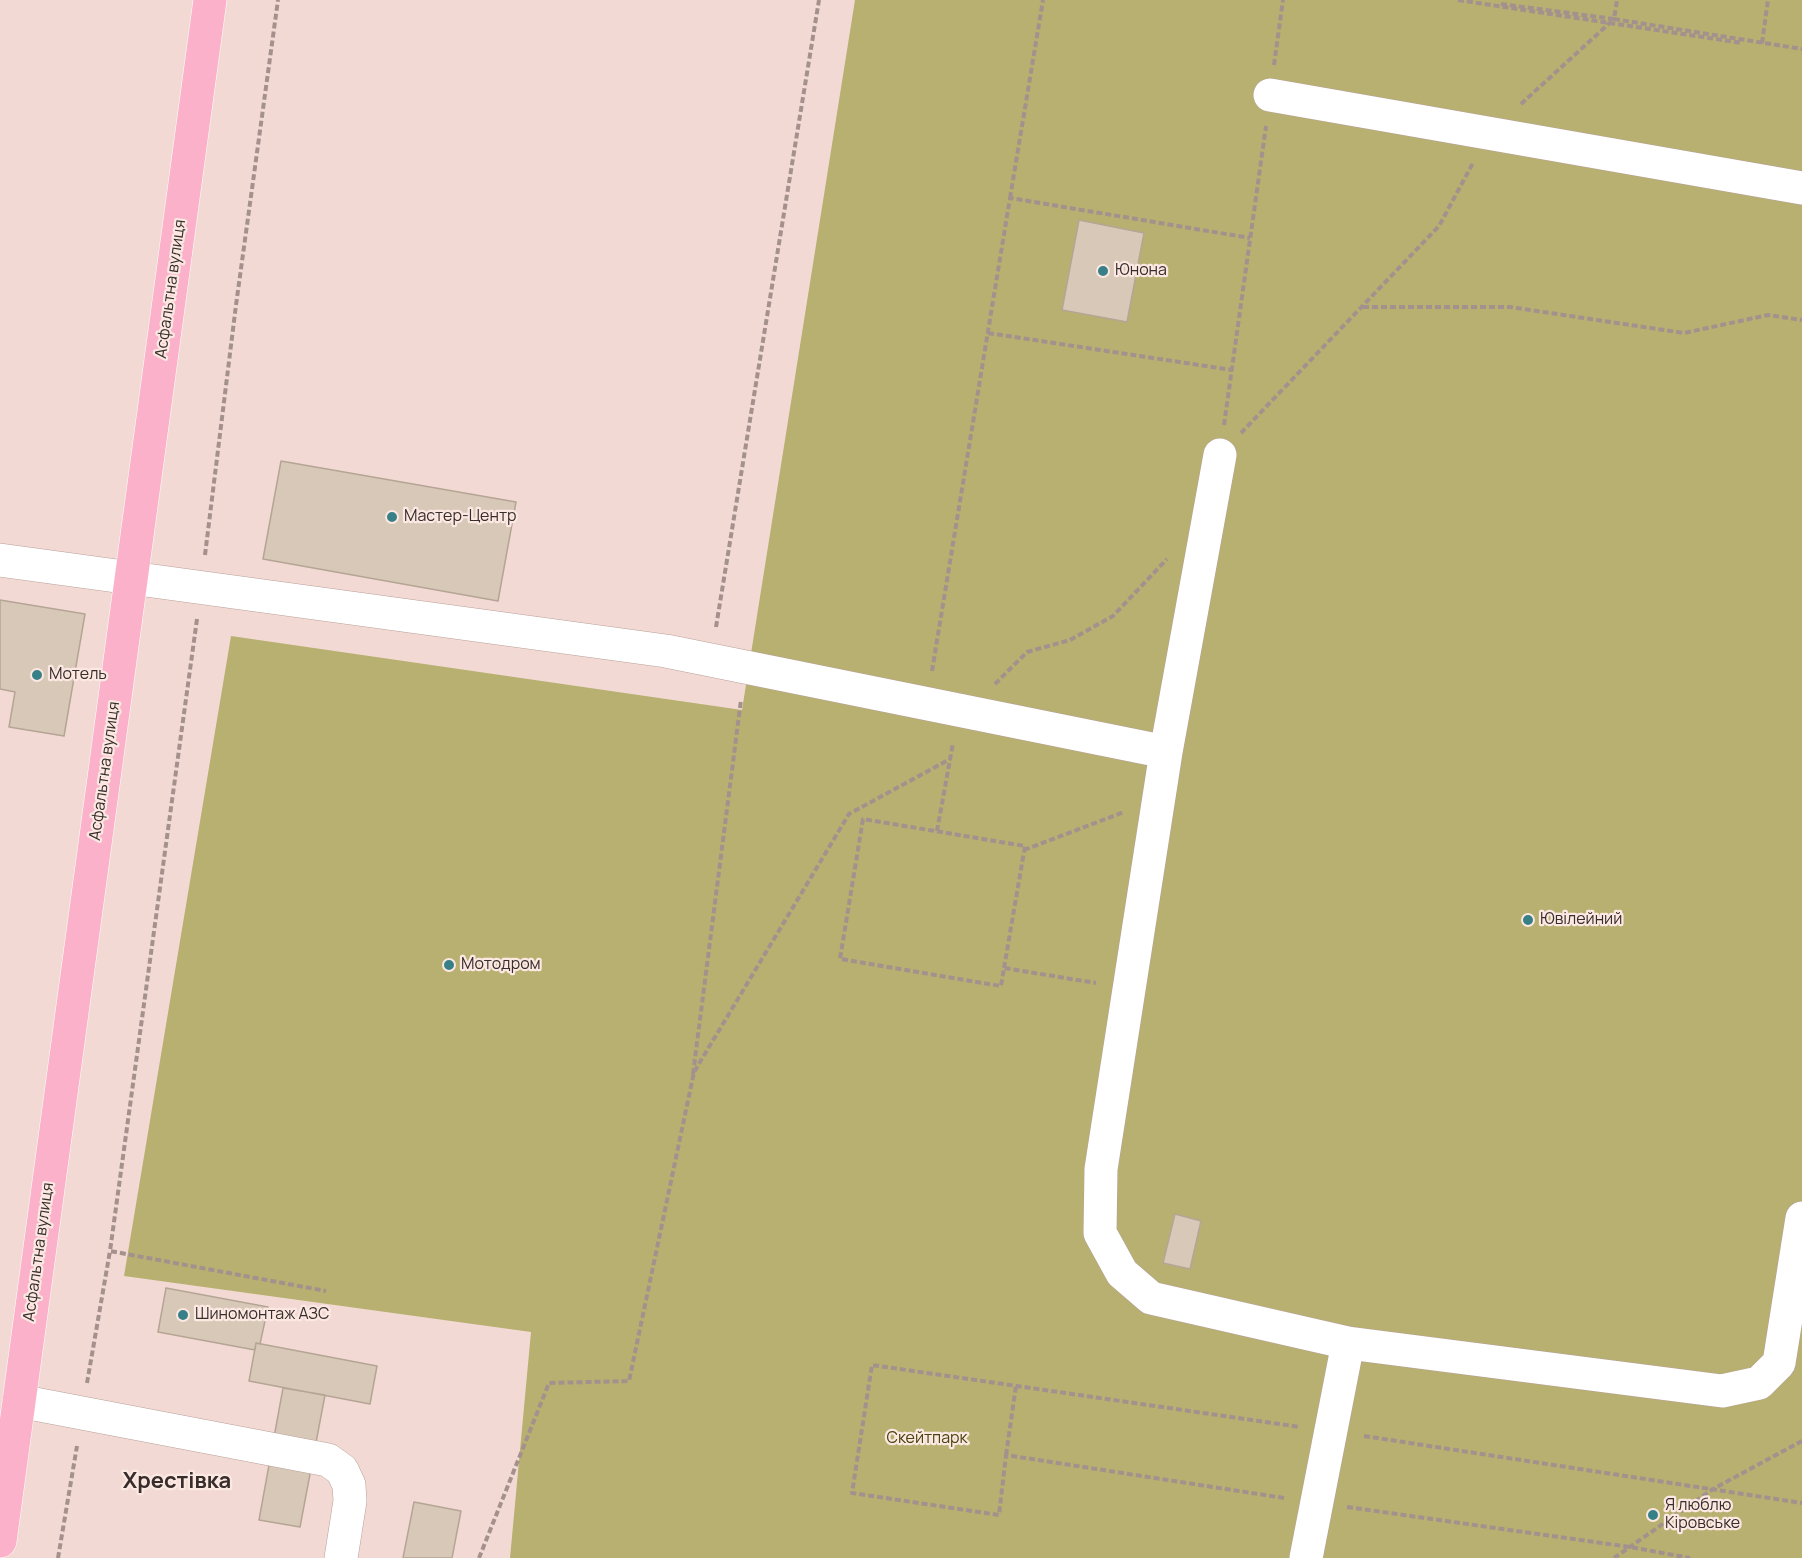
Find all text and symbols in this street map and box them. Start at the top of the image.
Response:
street label: Асфальтна вулиця [152,218,190,360]
place label: Юнона [1115,261,1167,281]
marker: Юнона [1096,264,1110,278]
place label: Мастер-Центр [404,507,516,527]
marker: Мастер-Центр [385,510,399,524]
place label: Мотель [49,665,107,685]
marker: Мотель [30,668,44,682]
street label: Асфальтна вулиця [86,700,124,842]
place label: Ювілейний [1540,910,1622,930]
marker: Ювілейний [1521,913,1535,927]
place label: Мотодром [461,955,541,975]
marker: Мотодром [442,958,456,972]
street label: Асфальтна вулиця [20,1181,58,1323]
place label: Шиномонтаж АЗС [195,1305,329,1325]
marker: Шиномонтаж АЗС [176,1308,190,1322]
park label: Скейтпарк [886,1429,968,1449]
district label: Хрестівка [123,1469,231,1495]
place label: Я люблю Кіровське [1665,1496,1740,1534]
marker: Я люблю Кіровське [1646,1508,1660,1522]

